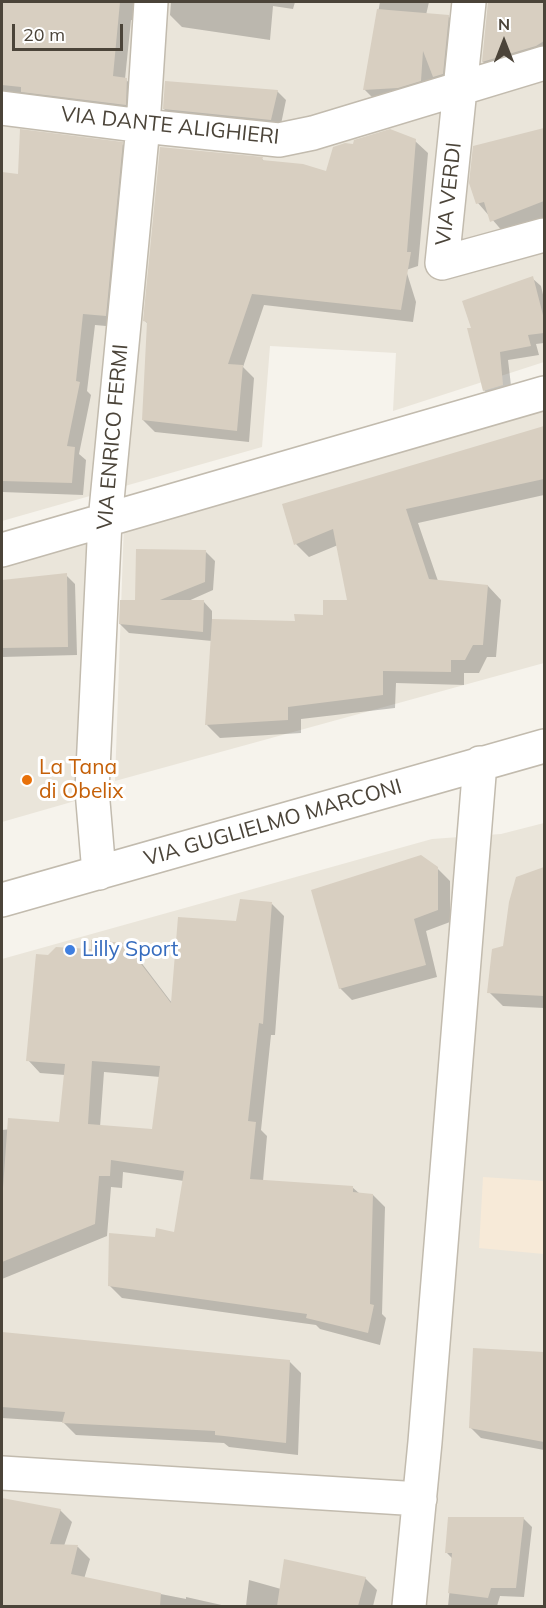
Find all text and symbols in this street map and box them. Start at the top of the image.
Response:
scale bar [15,12,126,50]
north arrow [474,12,534,72]
text: N [498,14,510,34]
text: 20 m [23,23,65,46]
street label: VIA DANTE ALIGHIERI [59,102,281,150]
street label: VIA VERDI [431,141,467,247]
street label: VIA ENRICO FERMI [92,343,134,531]
place label: La Tana di Obelix [39,755,124,805]
marker: La Tana di Obelix [20,773,34,787]
street label: VIA GUGLIELMO MARCONI [141,774,405,872]
place label: Lilly Sport [82,937,178,963]
marker: Lilly Sport [63,943,77,957]

